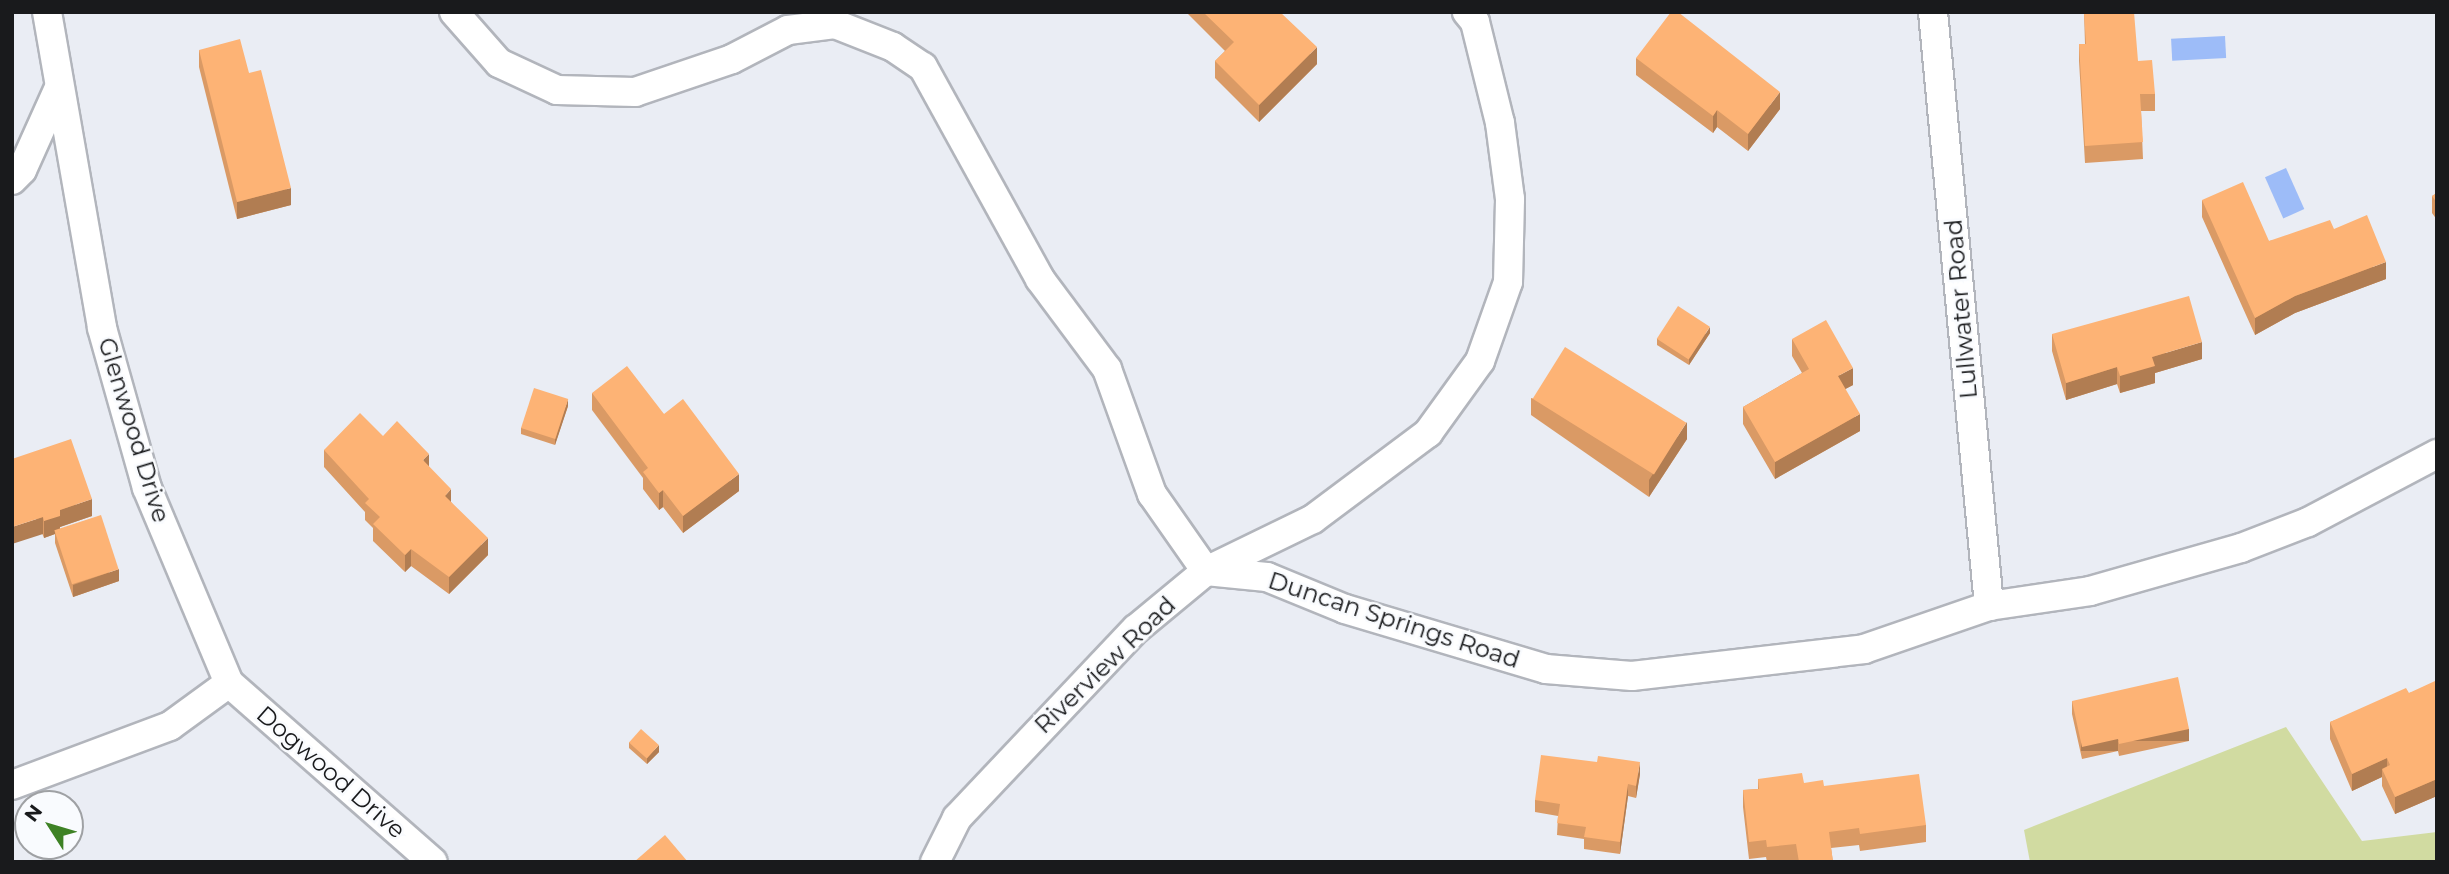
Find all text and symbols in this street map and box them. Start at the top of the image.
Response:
street label: Lullwater Road [1939,218,1983,400]
street label: Glenwood Drive [92,334,176,526]
street label: Duncan Springs Road [1265,566,1523,674]
street label: Riverview Road [1029,590,1181,740]
street label: Dogwood Drive [251,700,411,844]
north arrow [14,790,84,860]
text: N [20,800,47,826]

